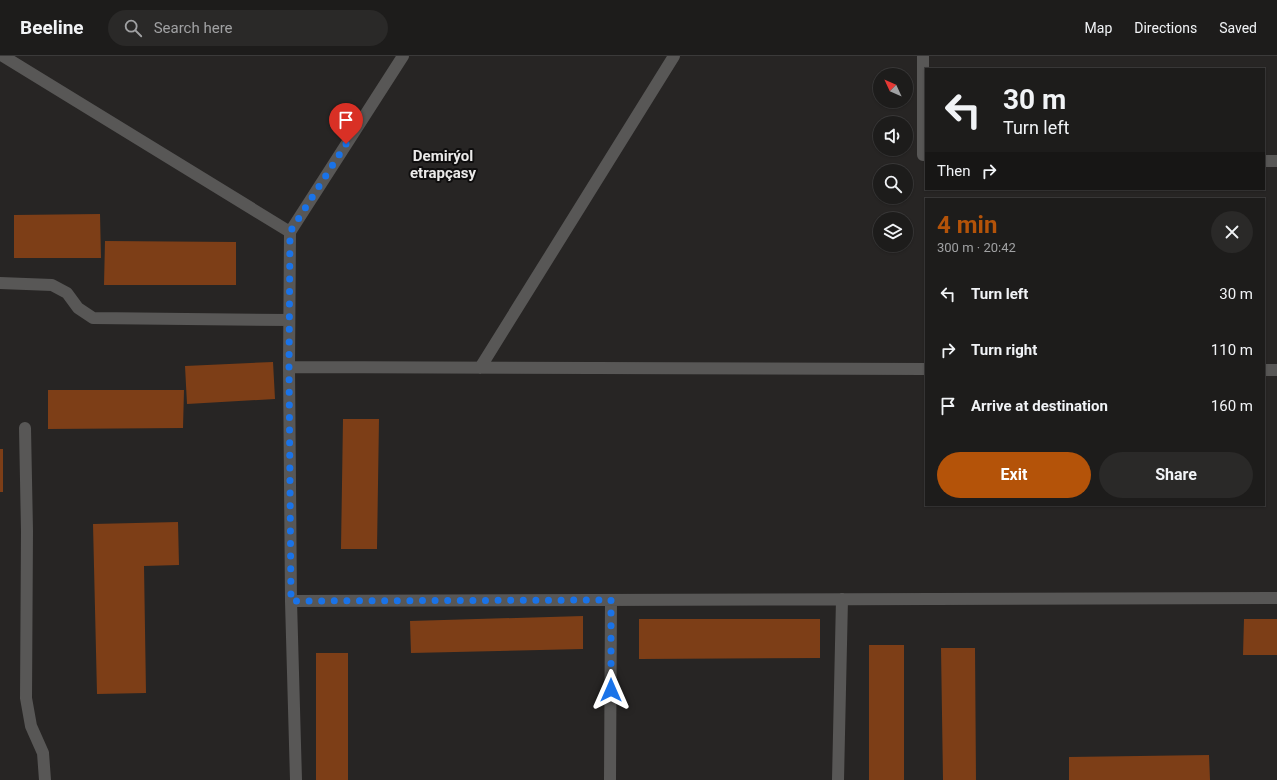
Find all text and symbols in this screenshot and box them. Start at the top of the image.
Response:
search box [108,10,388,46]
text: Beeline [20,16,84,39]
icon: search [122,17,144,39]
text: Search here [154,19,233,37]
text: Map [1085,20,1112,36]
text: Directions [1134,20,1197,36]
text: Saved [1219,20,1257,36]
north arrow [873,68,913,108]
map controls [873,68,913,252]
text: 30 m [1003,83,1066,116]
icon: left [937,84,989,136]
pin [329,103,363,144]
icon: arrive [335,109,357,131]
button: sound [873,116,913,156]
text: Turn left [1003,117,1069,138]
district label: Demirýol etrapçasy [410,147,476,182]
icon: right [978,160,1000,182]
text: Then [937,162,970,180]
button: search [873,164,913,204]
text: 4 min [937,211,997,239]
button: close [1211,211,1253,253]
button: layers [873,212,913,252]
text: 300 m · 20:42 [937,240,1016,255]
icon: left [937,283,959,305]
text: Turn left [971,285,1028,303]
text: 30 m [1219,285,1253,303]
icon: right [937,339,959,361]
text: Turn right [971,341,1037,359]
text: 110 m [1211,341,1253,359]
icon: arrive [937,395,959,417]
text: Arrive at destination [971,397,1108,415]
text: 160 m [1211,397,1253,415]
button: Exit [937,452,1091,498]
button: Share [1099,452,1253,498]
position arrow [590,669,632,711]

